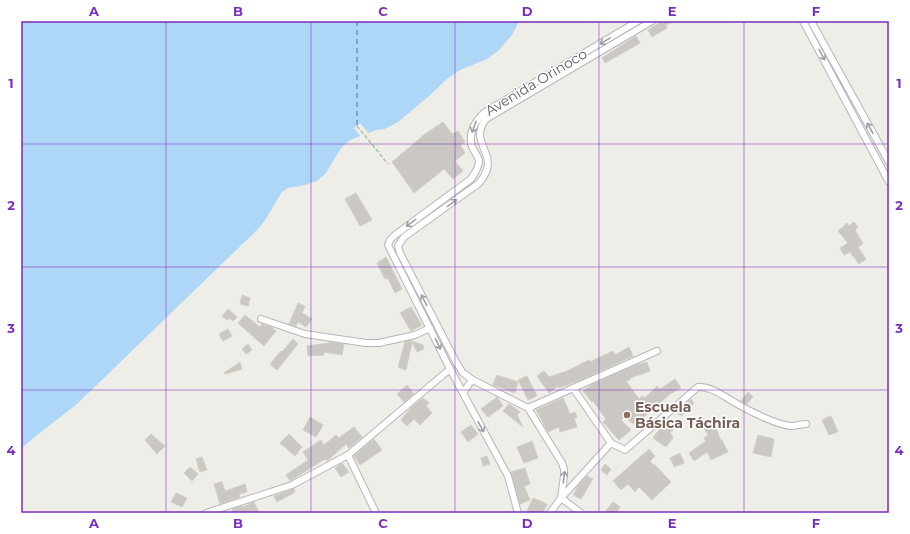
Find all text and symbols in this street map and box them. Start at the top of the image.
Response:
text: A [88,3,100,19]
text: B [233,3,243,19]
text: C [378,3,388,19]
text: D [522,3,533,19]
text: E [668,3,677,19]
text: F [812,3,820,19]
one-way arrow [599,37,611,45]
street label: Avenida Orinoco [482,44,591,120]
one-way arrow [818,49,826,61]
text: 1 [8,75,14,91]
text: 1 [896,75,902,91]
one-way arrow [470,120,478,132]
one-way arrow [866,122,874,134]
text: 2 [7,197,15,213]
text: 2 [895,197,903,213]
one-way arrow [446,199,457,207]
one-way arrow [406,218,417,227]
one-way arrow [420,295,427,307]
text: 3 [6,320,15,336]
text: 3 [894,320,903,336]
one-way arrow [435,338,442,350]
place label: Escuela Básica Táchira [635,398,740,432]
marker: Escuela Básica Táchira [622,410,632,420]
one-way arrow [478,421,486,433]
text: 4 [7,442,16,458]
text: 4 [895,442,904,458]
one-way arrow [560,471,567,484]
text: A [88,515,100,531]
text: B [233,515,243,531]
text: C [378,515,388,531]
text: D [522,515,533,531]
text: E [668,515,677,531]
text: F [812,515,820,531]

